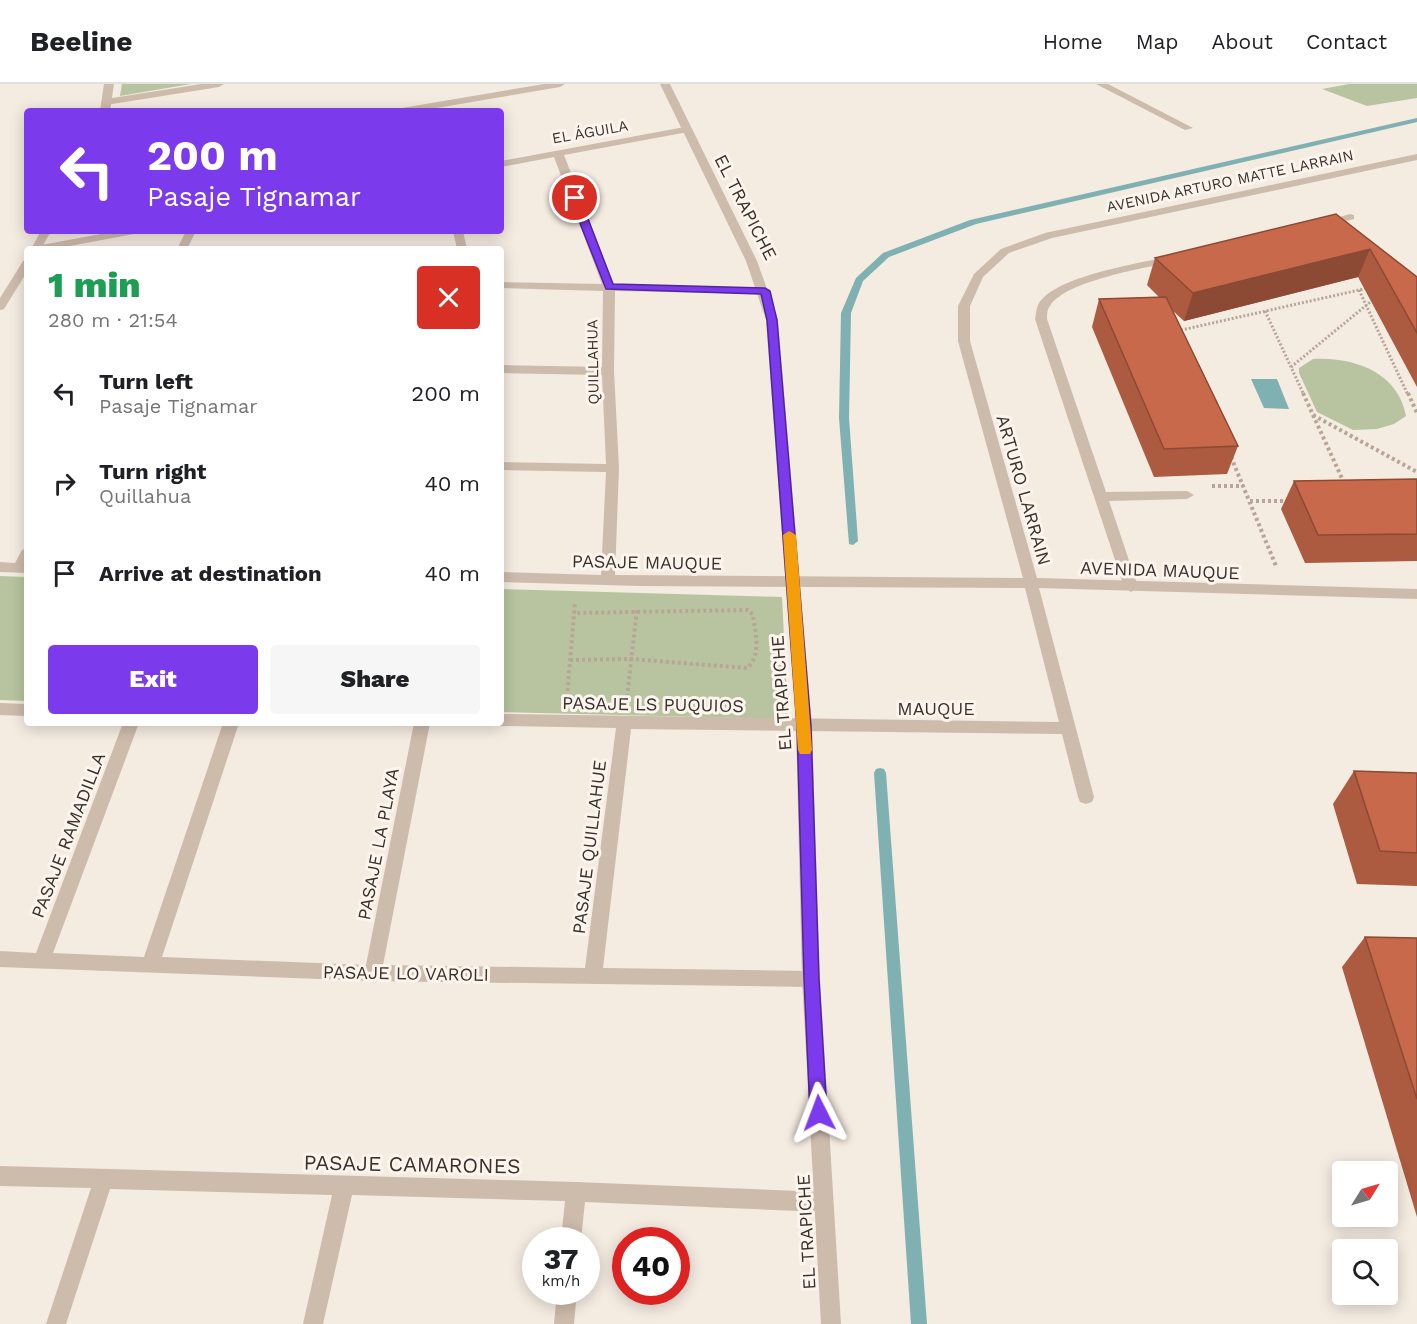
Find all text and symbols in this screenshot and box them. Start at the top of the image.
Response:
text: Beeline [30,25,132,58]
text: Home [1043,29,1103,54]
text: Map [1136,29,1179,54]
text: About [1212,29,1273,54]
text: Contact [1306,29,1387,54]
street label: EL ÁGUILA [551,116,630,148]
text: 200 m [147,131,278,180]
icon: left [48,132,126,210]
street label: AVENIDA ARTURO MATTE LARRAIN [1105,146,1355,216]
street label: EL TRAPICHE [710,151,782,263]
pin [549,172,600,223]
text: Pasaje Tignamar [147,181,361,213]
icon: arrive [558,181,591,214]
text: 1 min [48,264,141,306]
button: close [417,266,480,329]
text: 280 m · 21:54 [48,308,178,332]
street label: QUILLAHUA [583,319,603,405]
text: Turn left [99,369,193,394]
icon: left [48,377,81,410]
text: 200 m [411,381,480,406]
text: Pasaje Tignamar [99,394,257,418]
street label: ARTURO LARRAIN [992,412,1056,568]
text: Turn right [99,459,206,484]
icon: right [48,467,81,500]
text: 40 m [424,471,480,496]
text: Quillahua [99,484,191,508]
street label: PASAJE MAUQUE [572,550,722,574]
icon: arrive [48,557,81,590]
street label: AVENIDA MAUQUE [1080,557,1240,583]
text: Arrive at destination [99,561,322,586]
text: 40 m [424,561,480,586]
street label: EL TRAPICHE [766,635,796,751]
button: Exit [48,645,258,714]
button: Share [270,645,480,714]
street label: PASAJE LS PUQUIOS [562,692,744,716]
street label: MAUQUE [897,698,975,719]
street label: PASAJE RAMADILLA [27,749,109,921]
street label: PASAJE QUILLAHUE [568,759,610,935]
street label: PASAJE LA PLAYA [353,766,403,922]
street label: PASAJE LO VAROLI [323,961,489,985]
position arrow [787,1081,851,1145]
street label: PASAJE CAMARONES [303,1150,521,1178]
north arrow [1332,1161,1398,1227]
map controls [1332,1161,1398,1305]
street label: EL TRAPICHE [792,1174,820,1290]
speed limit sign: 40 [612,1227,690,1305]
button: search [1332,1239,1398,1305]
text: 37 [543,1241,579,1276]
text: km/h [542,1272,580,1290]

